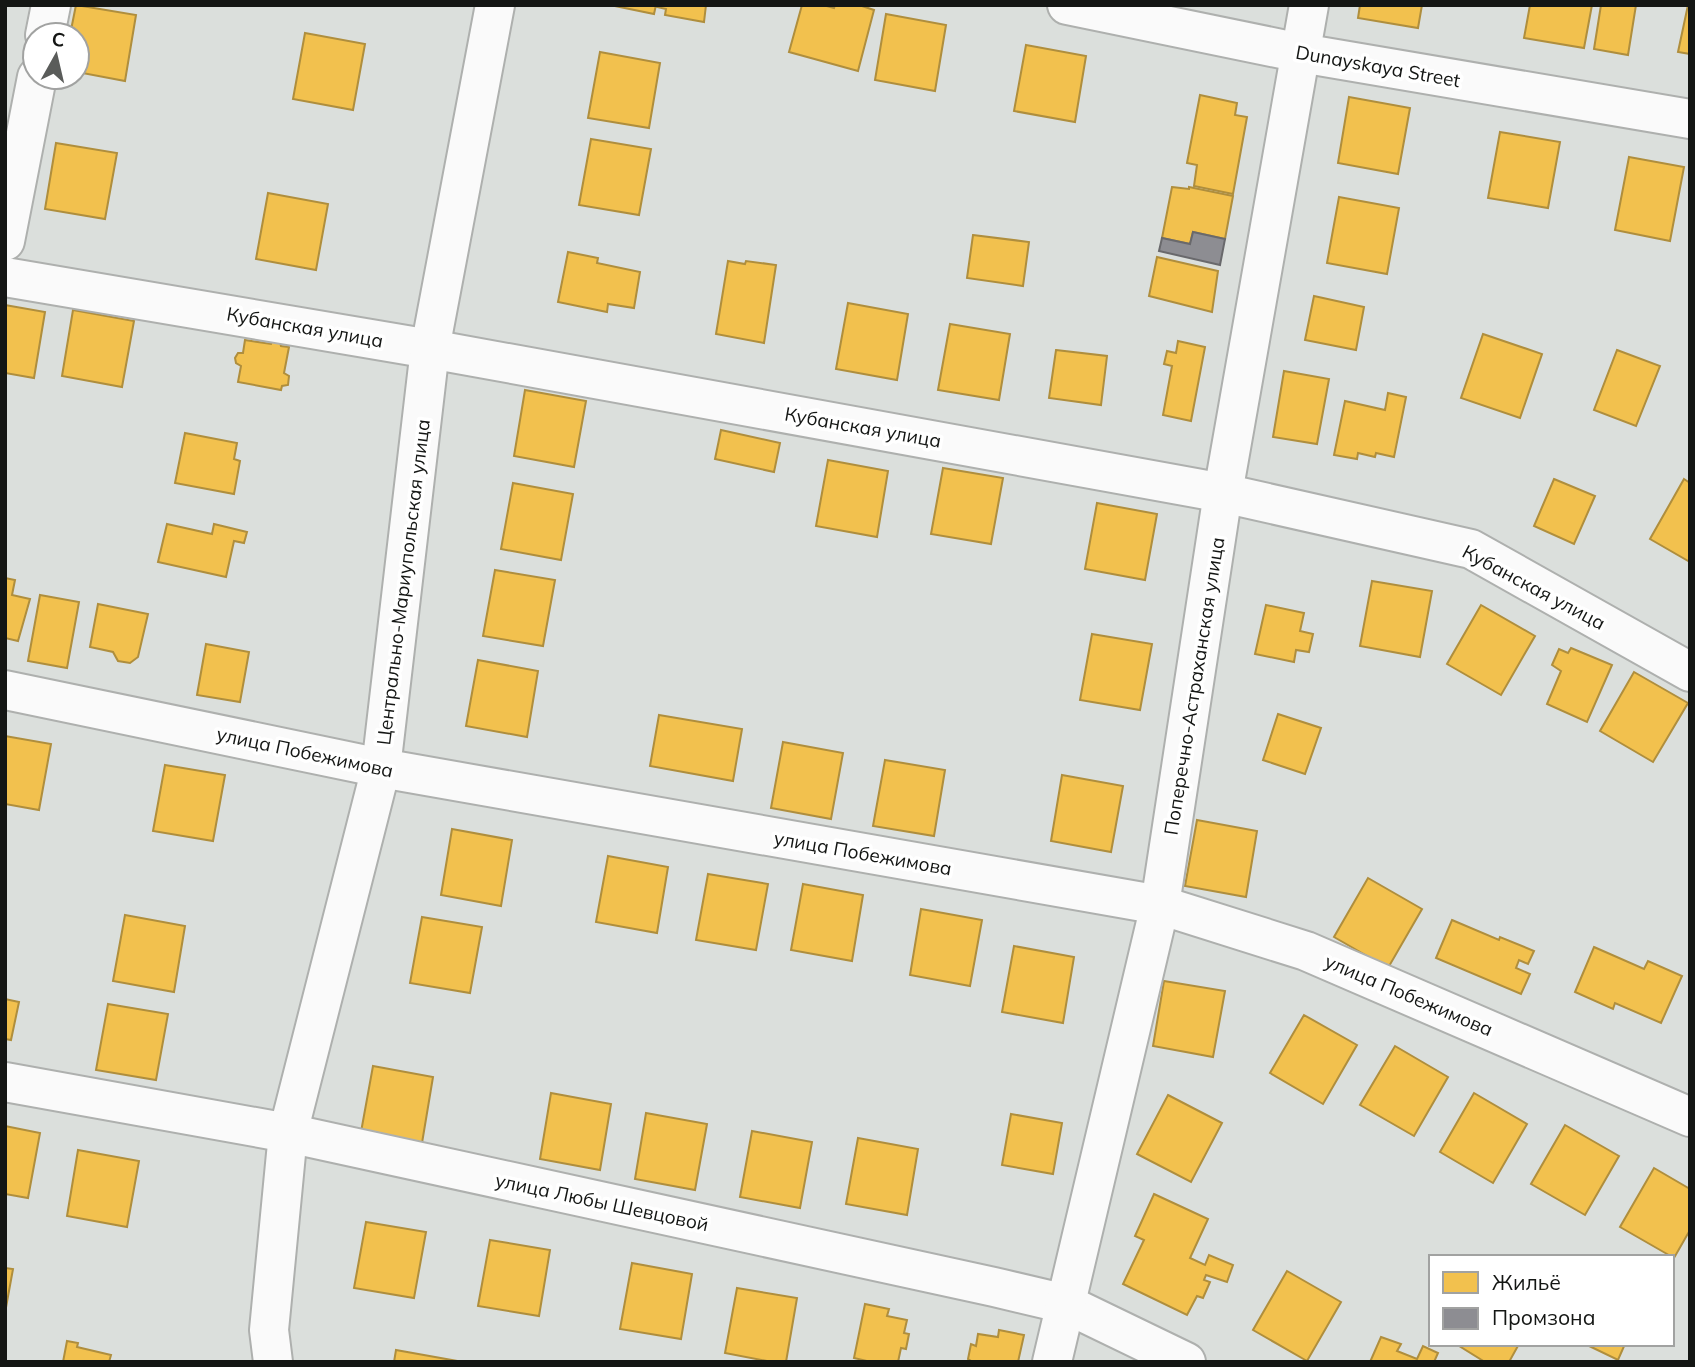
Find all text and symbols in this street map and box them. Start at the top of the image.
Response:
north arrow [21,21,91,91]
text: С [50,26,66,52]
street label: Dunayskaya Street [1294,40,1463,92]
street label: Кубанская улица [225,301,385,353]
street label: Кубанская улица [783,401,943,453]
street label: Центрально-Мариупольская улица [371,418,435,746]
street label: Поперечно-Астраханская улица [1159,535,1229,837]
street label: Кубанская улица [1458,539,1610,635]
street label: улица Побежимова [214,722,396,782]
street label: улица Побежимова [772,826,954,880]
street label: улица Побежимова [1321,949,1497,1041]
street label: улица Любы Шевцовой [493,1168,711,1236]
legend [1429,1255,1674,1346]
text: Жильё [1492,1269,1561,1295]
text: Промзона [1492,1304,1595,1330]

